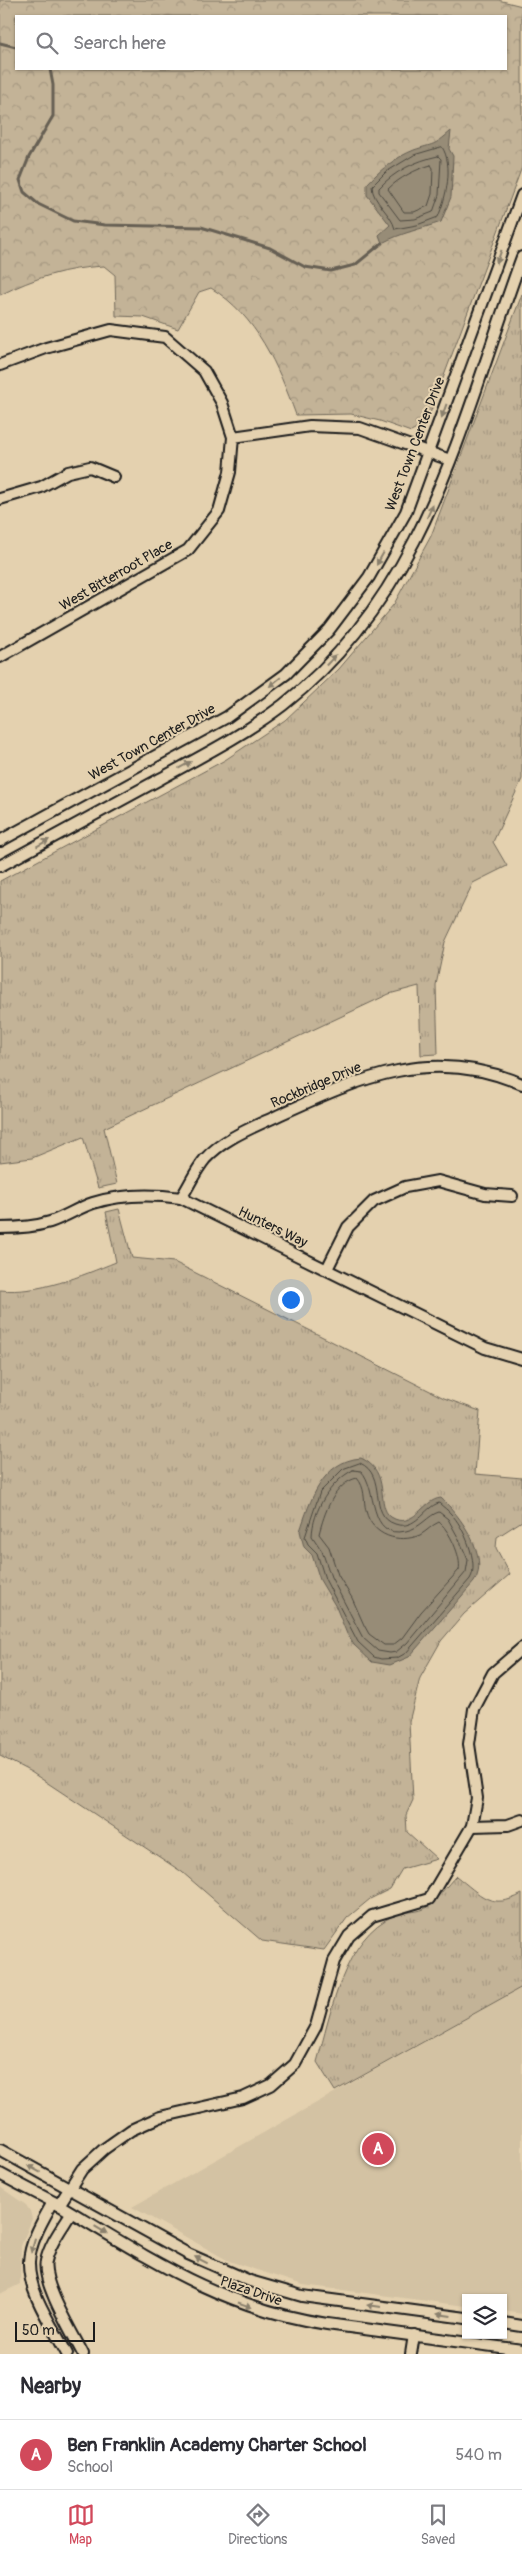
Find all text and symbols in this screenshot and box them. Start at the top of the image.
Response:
search box [15,15,507,70]
icon: search [33,29,61,57]
text: Search here [73,31,166,55]
one-way arrow [495,250,502,265]
street label: West Town Center Drive [382,374,448,513]
one-way arrow [440,403,447,418]
one-way arrow [426,504,434,518]
street label: West Bitterroot Place [57,536,176,614]
one-way arrow [375,553,384,566]
one-way arrow [325,654,337,666]
one-way arrow [269,677,282,688]
street label: West Town Center Drive [86,700,218,784]
one-way arrow [178,761,193,769]
one-way arrow [36,838,49,847]
street label: Rockbridge Drive [268,1058,364,1112]
street label: Hunters Way [236,1203,310,1251]
your location [278,1287,304,1313]
pin: A [362,2130,394,2168]
one-way arrow [27,2165,42,2173]
one-way arrow [94,2226,107,2235]
one-way arrow [28,2239,36,2254]
one-way arrow [194,2256,208,2264]
street label: Plaza Drive [218,2272,284,2310]
map controls [462,2294,507,2339]
button: layers [462,2294,507,2339]
one-way arrow [237,2302,252,2309]
one-way arrow [366,2302,382,2310]
one-way arrow [436,2310,452,2318]
scale bar [15,2319,95,2342]
text: 50 m [22,2322,55,2339]
text: Nearby [20,2373,81,2400]
text: Ben Franklin Academy Charter School [67,2433,367,2457]
text: A [31,2445,41,2465]
text: 540 m [455,2445,502,2465]
text: School [67,2457,113,2477]
tab: Map [67,2501,95,2548]
tab: Directions [228,2501,287,2548]
tab: Saved [421,2501,455,2548]

